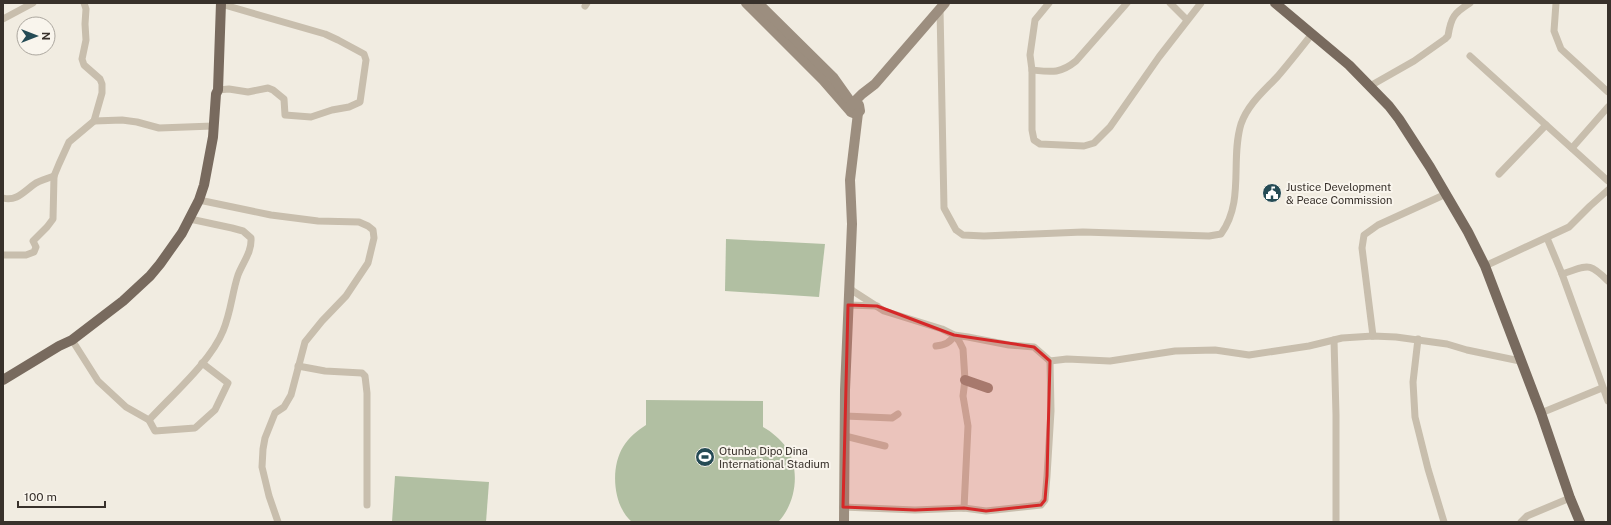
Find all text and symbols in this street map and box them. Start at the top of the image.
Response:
north arrow [16,16,56,56]
text: N [40,32,52,40]
place label: Justice Development & Peace Commission [1286,181,1392,206]
public building icon: Justice Development & Peace Commission [1261,182,1283,204]
place label: Otunba Dipo Dina International Stadium [719,445,830,470]
sports icon: Otunba Dipo Dina International Stadium [694,446,716,468]
scale bar [18,483,105,509]
text: 100 m [24,490,57,504]

